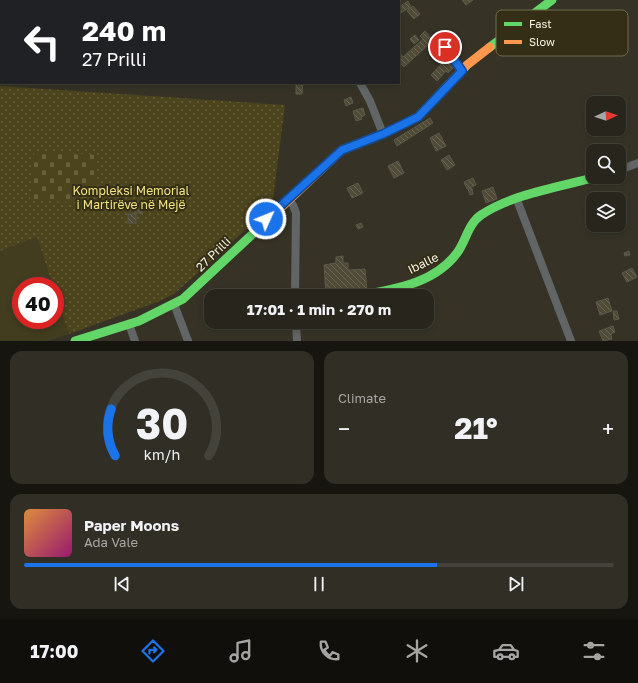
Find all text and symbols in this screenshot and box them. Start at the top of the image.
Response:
legend [496,10,628,56]
text: 240 m [82,14,166,47]
icon: left [16,16,68,68]
text: Fast [529,17,552,30]
pin [428,30,462,64]
text: Slow [529,35,555,48]
icon: arrive [434,36,456,58]
text: 27 Prilli [82,48,146,70]
north arrow [586,96,626,136]
map controls [586,96,626,232]
button: search [586,144,626,184]
park label: Kompleksi Memorial i Martirëve në Mejë [73,183,190,212]
button: layers [586,192,626,232]
position arrow [245,198,287,240]
street label: 27 Prilli [192,234,234,274]
street label: Iballe [405,249,441,277]
speed limit sign: 40 [12,277,64,329]
text: 17:01 · 1 min · 270 m [247,300,391,318]
text: Climate [338,390,386,406]
text: 30 [136,397,188,447]
text: 21° [454,410,498,446]
text: − [338,415,350,442]
text: + [602,415,614,442]
text: km/h [144,445,180,462]
text: Paper Moons [84,516,179,534]
text: Ada Vale [84,534,138,550]
icon: previous [111,573,133,595]
icon: pause [308,573,330,595]
icon: next [505,573,527,595]
icon: directions [139,637,167,665]
icon: music [227,637,255,665]
icon: phone [315,637,343,665]
icon: climate [403,637,431,665]
icon: car [492,637,520,665]
icon: filters [580,637,608,665]
text: 17:00 [30,640,78,662]

